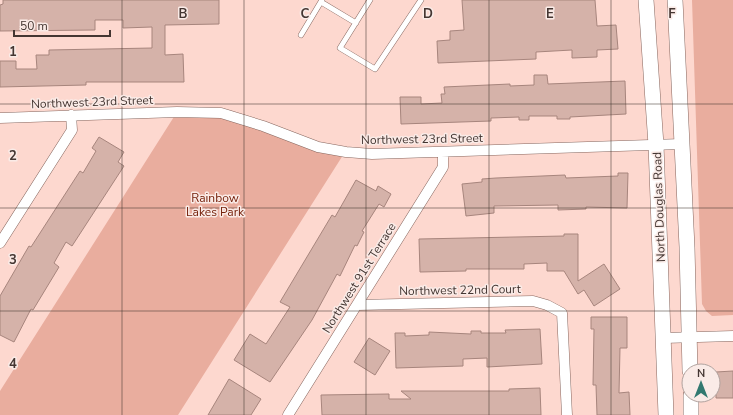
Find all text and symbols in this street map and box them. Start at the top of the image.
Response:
text: B [179,5,188,23]
text: C [301,5,310,23]
text: D [423,5,433,23]
text: E [546,5,554,23]
text: F [668,5,676,23]
scale bar [14,12,110,38]
text: 50 m [20,18,48,34]
text: 1 [9,43,17,61]
street label: Northwest 23rd Street [31,92,154,112]
street label: Northwest 23rd Street [361,130,484,148]
text: 2 [9,147,17,165]
street label: North Douglas Road [649,152,669,262]
park label: Rainbow Lakes Park [186,190,245,220]
street label: Northwest 91st Terrace [318,220,400,336]
text: 3 [9,251,17,269]
street label: Northwest 22nd Court [399,281,522,299]
text: 4 [9,355,17,373]
north arrow [681,363,721,403]
text: N [697,366,705,381]

